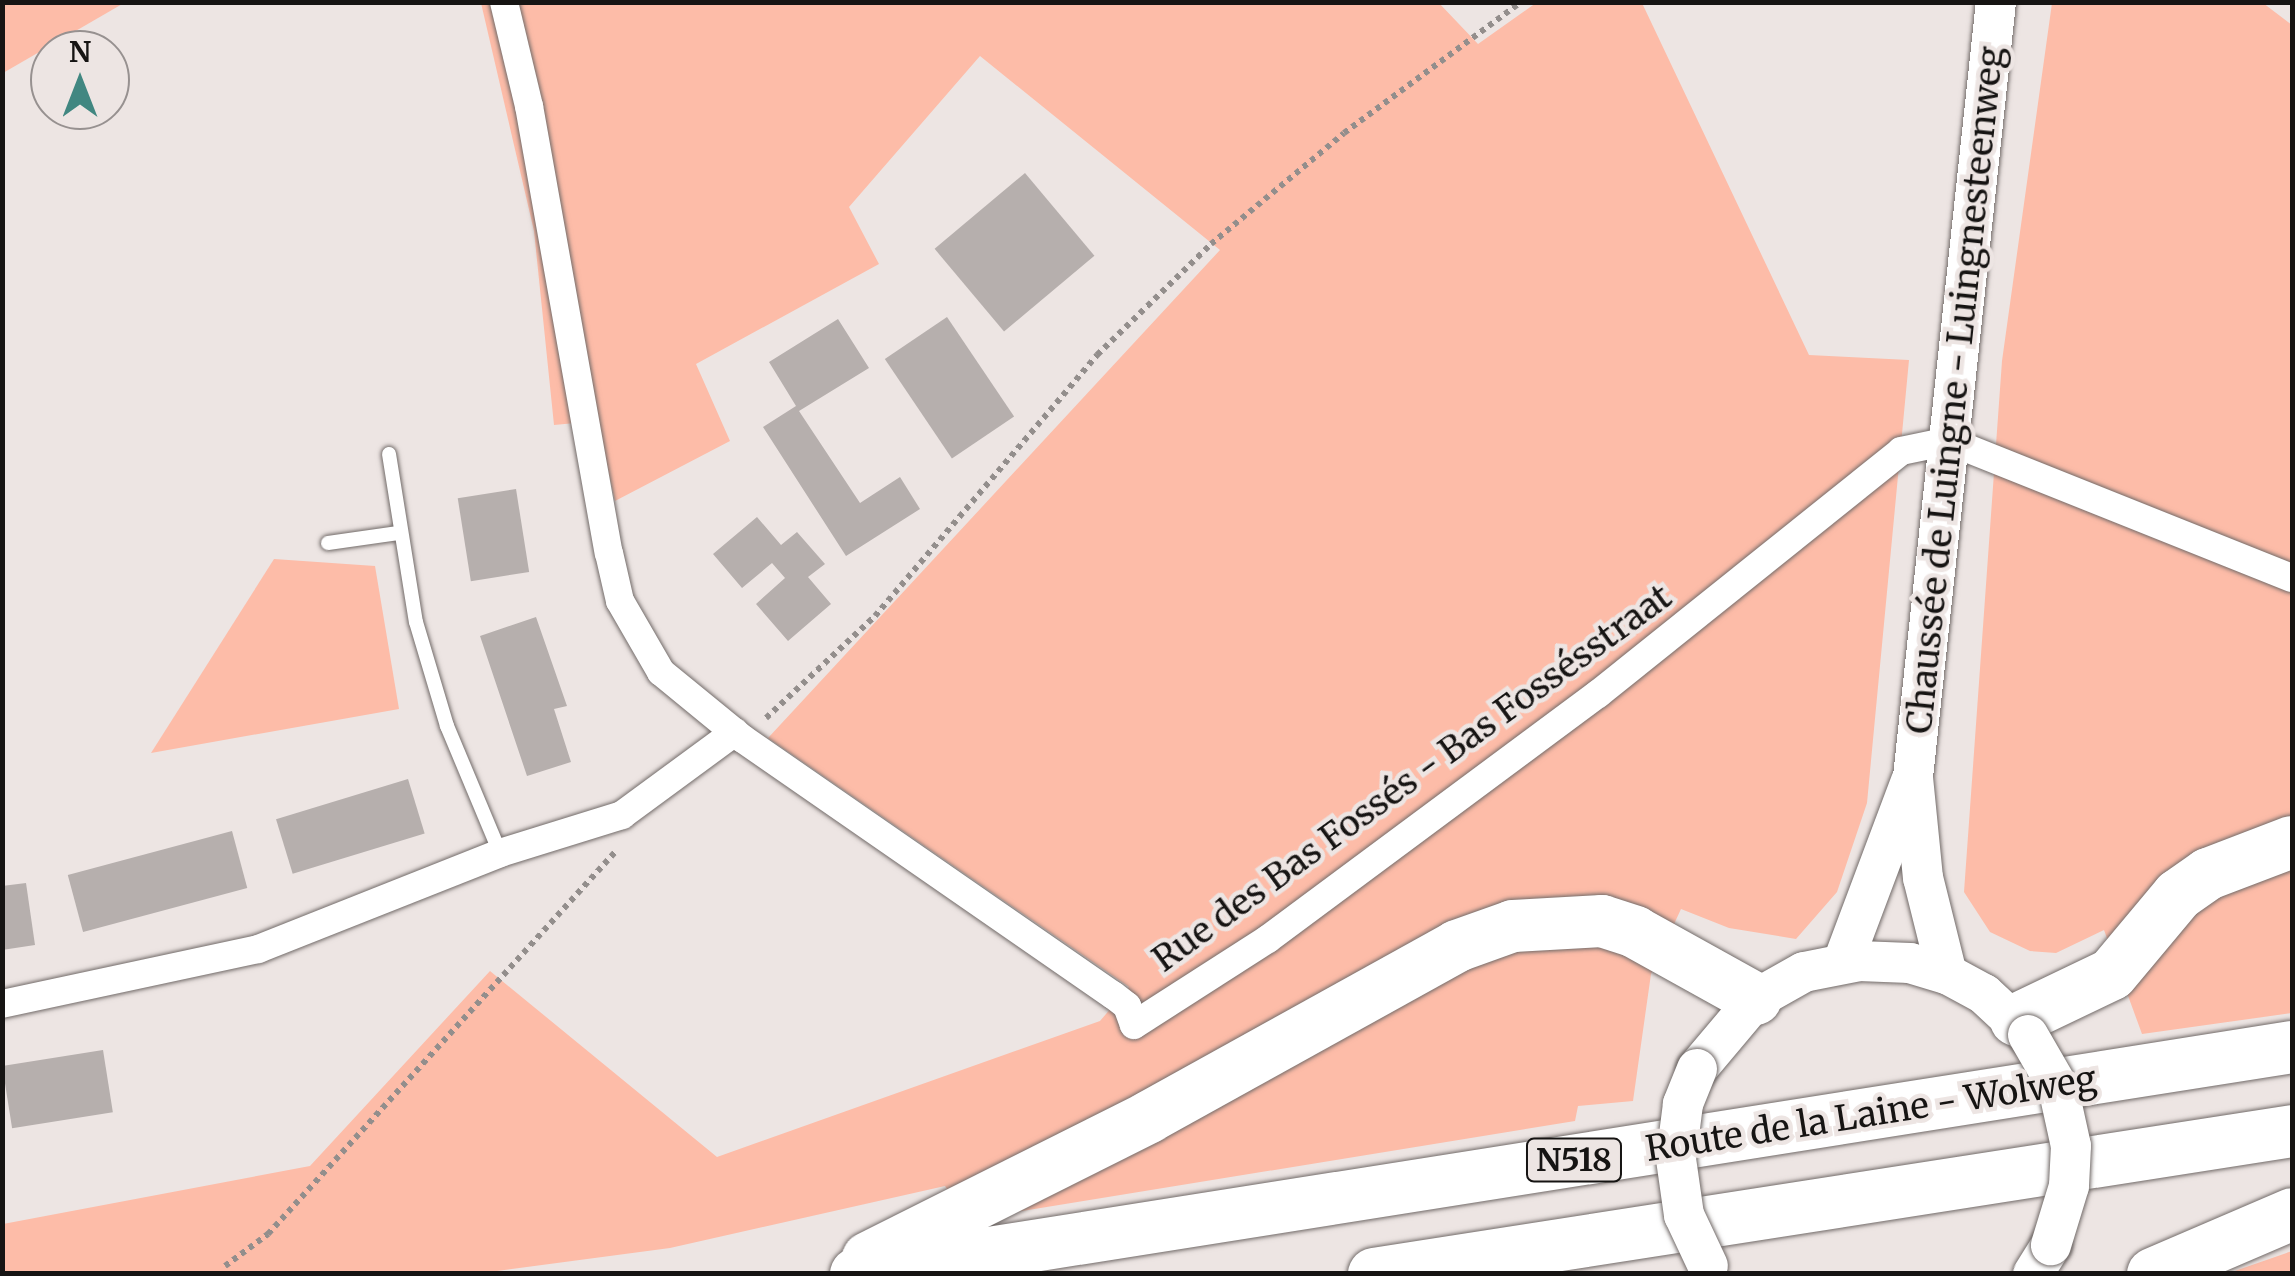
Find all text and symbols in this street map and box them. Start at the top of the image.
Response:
north arrow [30,30,130,130]
text: N [69,34,91,70]
street label: Chaussée de Luingne - Luingnesteenweg [1898,44,2012,736]
street label: Rue des Bas Fossés - Bas Fossésstraat [1145,576,1679,980]
street label: Route de la Laine - Wolweg [1643,1058,2099,1170]
road number: N518 [1524,1133,1624,1187]

